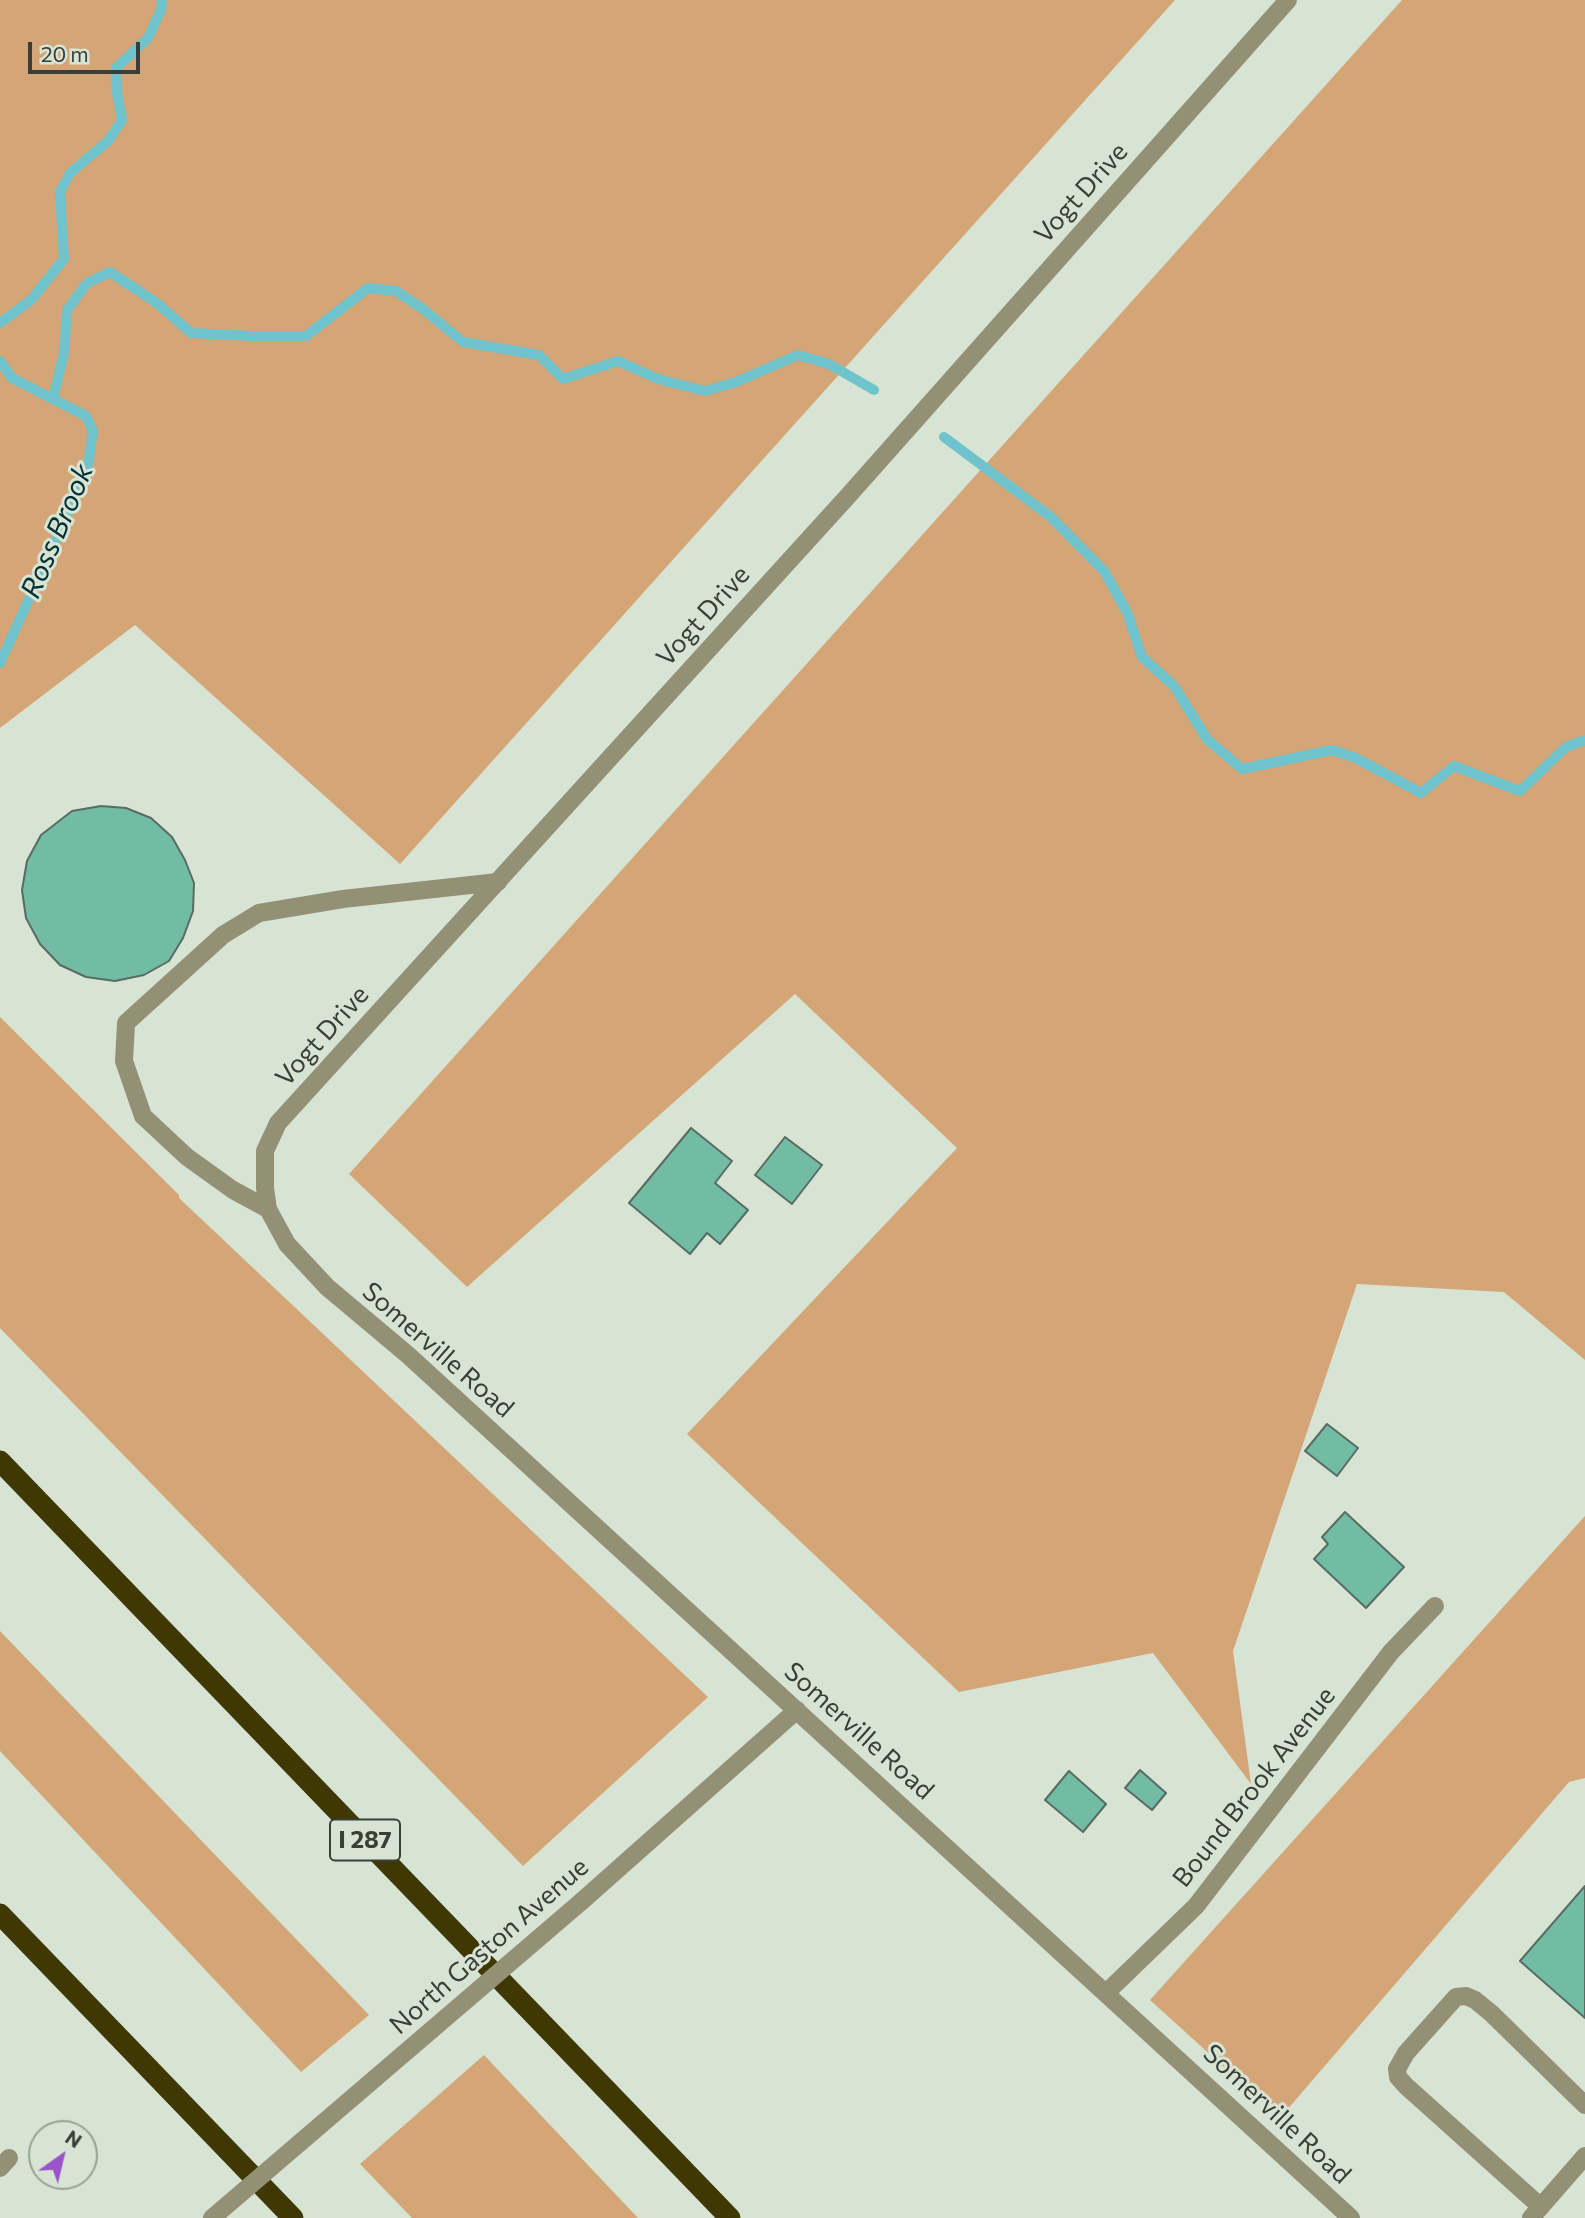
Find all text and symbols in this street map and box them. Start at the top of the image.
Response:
scale bar [32,28,144,72]
text: 20 m [41,41,89,66]
street label: Vogt Drive [1028,136,1134,250]
water label: Ross Brook [14,459,100,603]
street label: Vogt Drive [650,559,756,673]
street label: Vogt Drive [269,979,375,1093]
street label: Somerville Road [356,1276,520,1424]
street label: Somerville Road [778,1656,940,1806]
street label: Bound Brook Avenue [1166,1681,1342,1893]
road number: I 287 [330,1819,400,1860]
street label: North Gaston Avenue [383,1851,595,2041]
street label: Somerville Road [1197,2038,1357,2190]
north arrow [28,2120,98,2190]
text: N [62,2125,86,2152]

